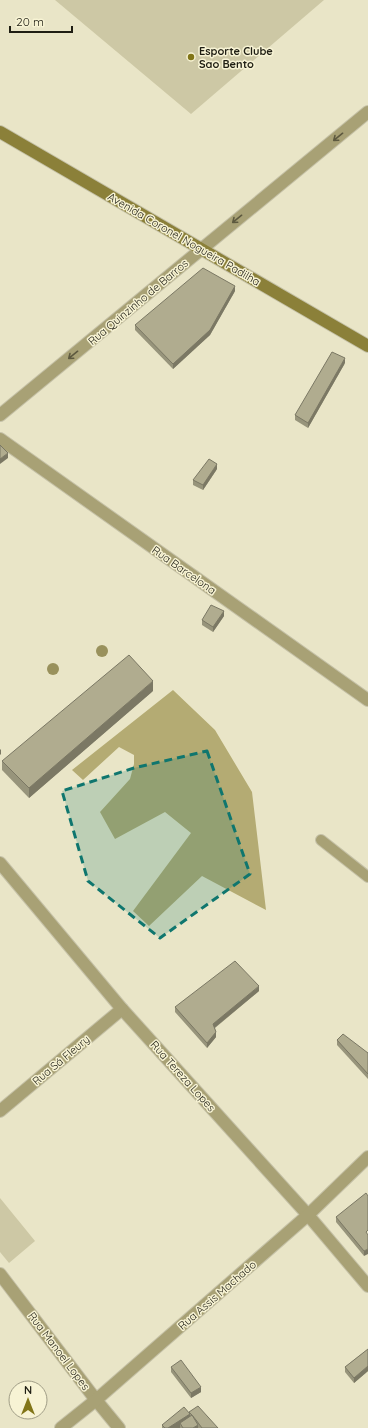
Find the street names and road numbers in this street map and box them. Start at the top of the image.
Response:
street label: Avenida Coronel Nogueira Padilha [105,189,263,289]
street label: Rua Quinzinho de Barros [85,256,191,348]
street label: Rua Barcelona [149,543,219,597]
street label: Rua Sá Fleury [29,1032,93,1088]
street label: Rua Tereza Lopes [148,1038,218,1114]
street label: Rua Assis Machado [175,1257,259,1333]
street label: Rua Manoel Lopes [25,1309,93,1393]

